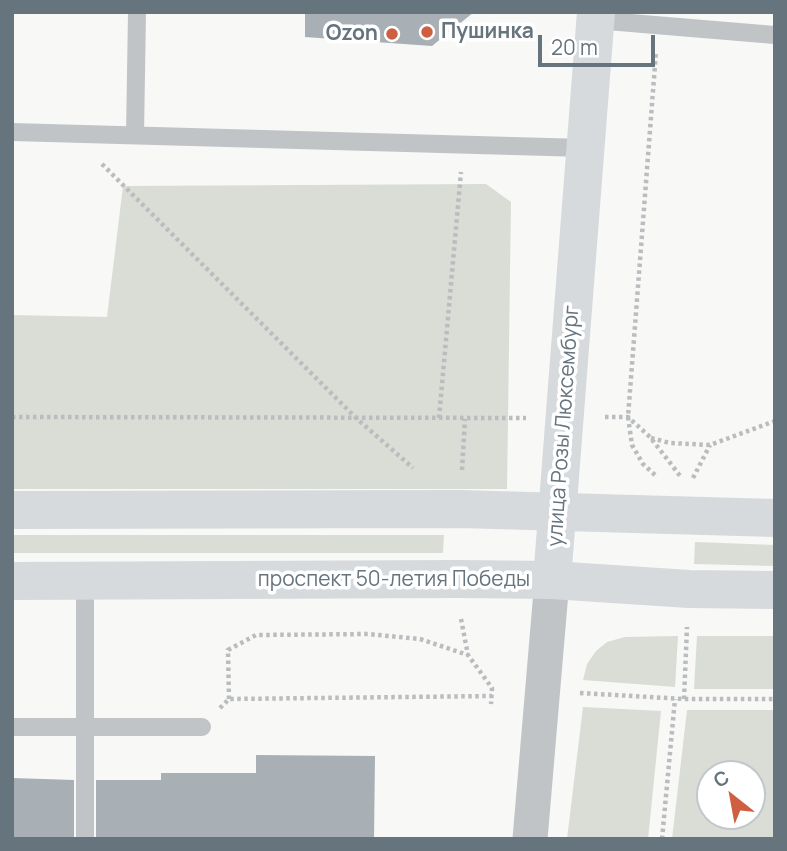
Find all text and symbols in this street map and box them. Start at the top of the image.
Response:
place label: Пушинка [441,19,534,45]
place label: Ozon [326,21,378,47]
scale bar [542,21,659,65]
marker: Пушинка [419,24,435,40]
marker: Ozon [384,26,400,42]
text: 20 m [551,33,598,61]
street label: улица Розы Люксембург [543,304,585,548]
street label: проспект 50-летия Победы [258,567,530,593]
north arrow [696,760,766,830]
text: С [708,764,734,793]

